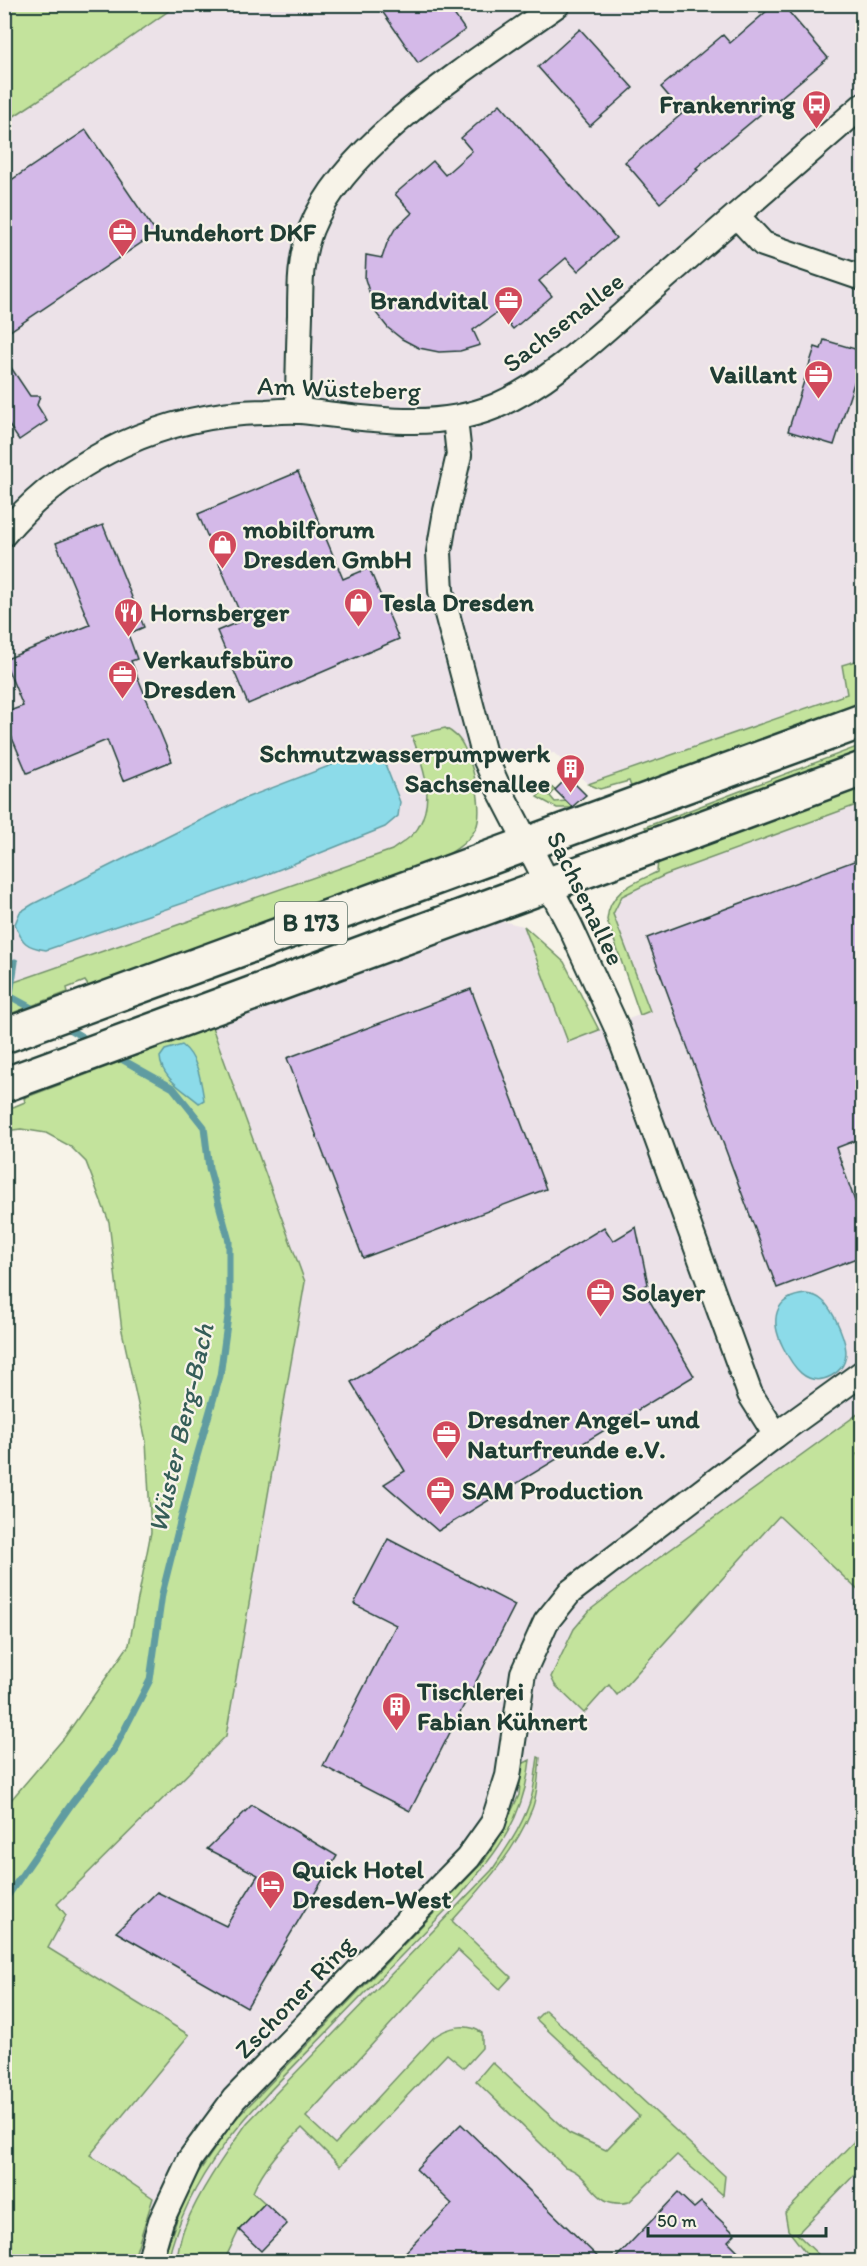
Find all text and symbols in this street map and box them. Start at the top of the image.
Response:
place label: Frankenring [659,88,796,120]
bus stop icon: Frankenring [800,88,832,130]
office icon: Hundehort DKF [106,216,138,258]
place label: Hundehort DKF [143,216,317,248]
street label: Sachsenallee [496,265,630,379]
place label: Brandvital [370,284,489,316]
office icon: Brandvital [493,284,525,326]
place label: Vaillant [710,358,797,390]
office icon: Vaillant [802,358,834,400]
street label: Am Wüsteberg [257,369,422,407]
place label: mobilforum Dresden GmbH [242,513,412,575]
shop icon: mobilforum Dresden GmbH [206,528,238,570]
shop icon: Tesla Dresden [343,586,375,628]
place label: Tesla Dresden [379,586,534,618]
restaurant icon: Hornsberger [113,596,145,638]
place label: Hornsberger [150,596,290,628]
place label: Verkaufsbüro Dresden [143,643,293,705]
office icon: Verkaufsbüro Dresden [106,658,138,700]
place label: Schmutzwasserpumpwerk Sachsenallee [259,737,551,799]
building icon: Schmutzwasserpumpwerk Sachsenallee [555,752,587,794]
street label: Sachsenallee [540,826,632,970]
road number: B 173 [275,902,347,944]
office icon: Solayer [585,1276,617,1318]
place label: Solayer [622,1276,706,1308]
water label: Wüster Berg-Bach [140,1320,221,1536]
place label: Dresdner Angel- und Naturfreunde e.V. [467,1403,700,1465]
office icon: Dresdner Angel- und Naturfreunde e.V. [430,1418,462,1460]
office icon: SAM Production [425,1474,457,1516]
place label: SAM Production [462,1474,643,1506]
place label: Tischlerei Fabian Kühnert [416,1675,588,1737]
building icon: Tischlerei Fabian Kühnert [380,1690,412,1732]
place label: Quick Hotel Dresden-West [292,1853,451,1915]
hotel icon: Quick Hotel Dresden-West [255,1868,287,1910]
street label: Zschoner Ring [227,1928,361,2065]
scale bar [648,2200,826,2238]
text: 50 m [657,2210,697,2232]

